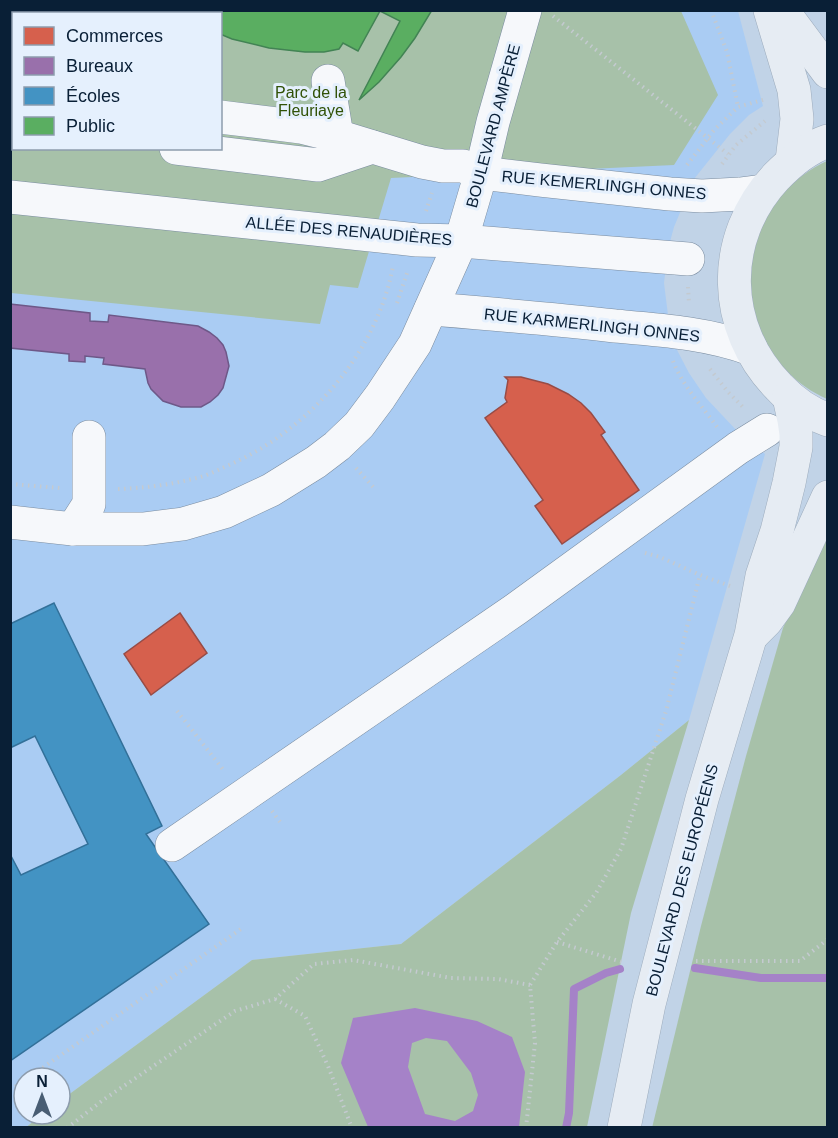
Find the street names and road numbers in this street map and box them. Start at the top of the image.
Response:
street label: BOULEVARD AMPÈRE [462,42,523,210]
street label: RUE KEMERLINGH ONNES [501,168,707,202]
street label: ALLÉE DES RENAUDIÈRES [245,213,453,248]
street label: RUE KARMERLINGH ONNES [483,305,701,345]
street label: BOULEVARD DES EUROPÉENS [642,762,721,998]

